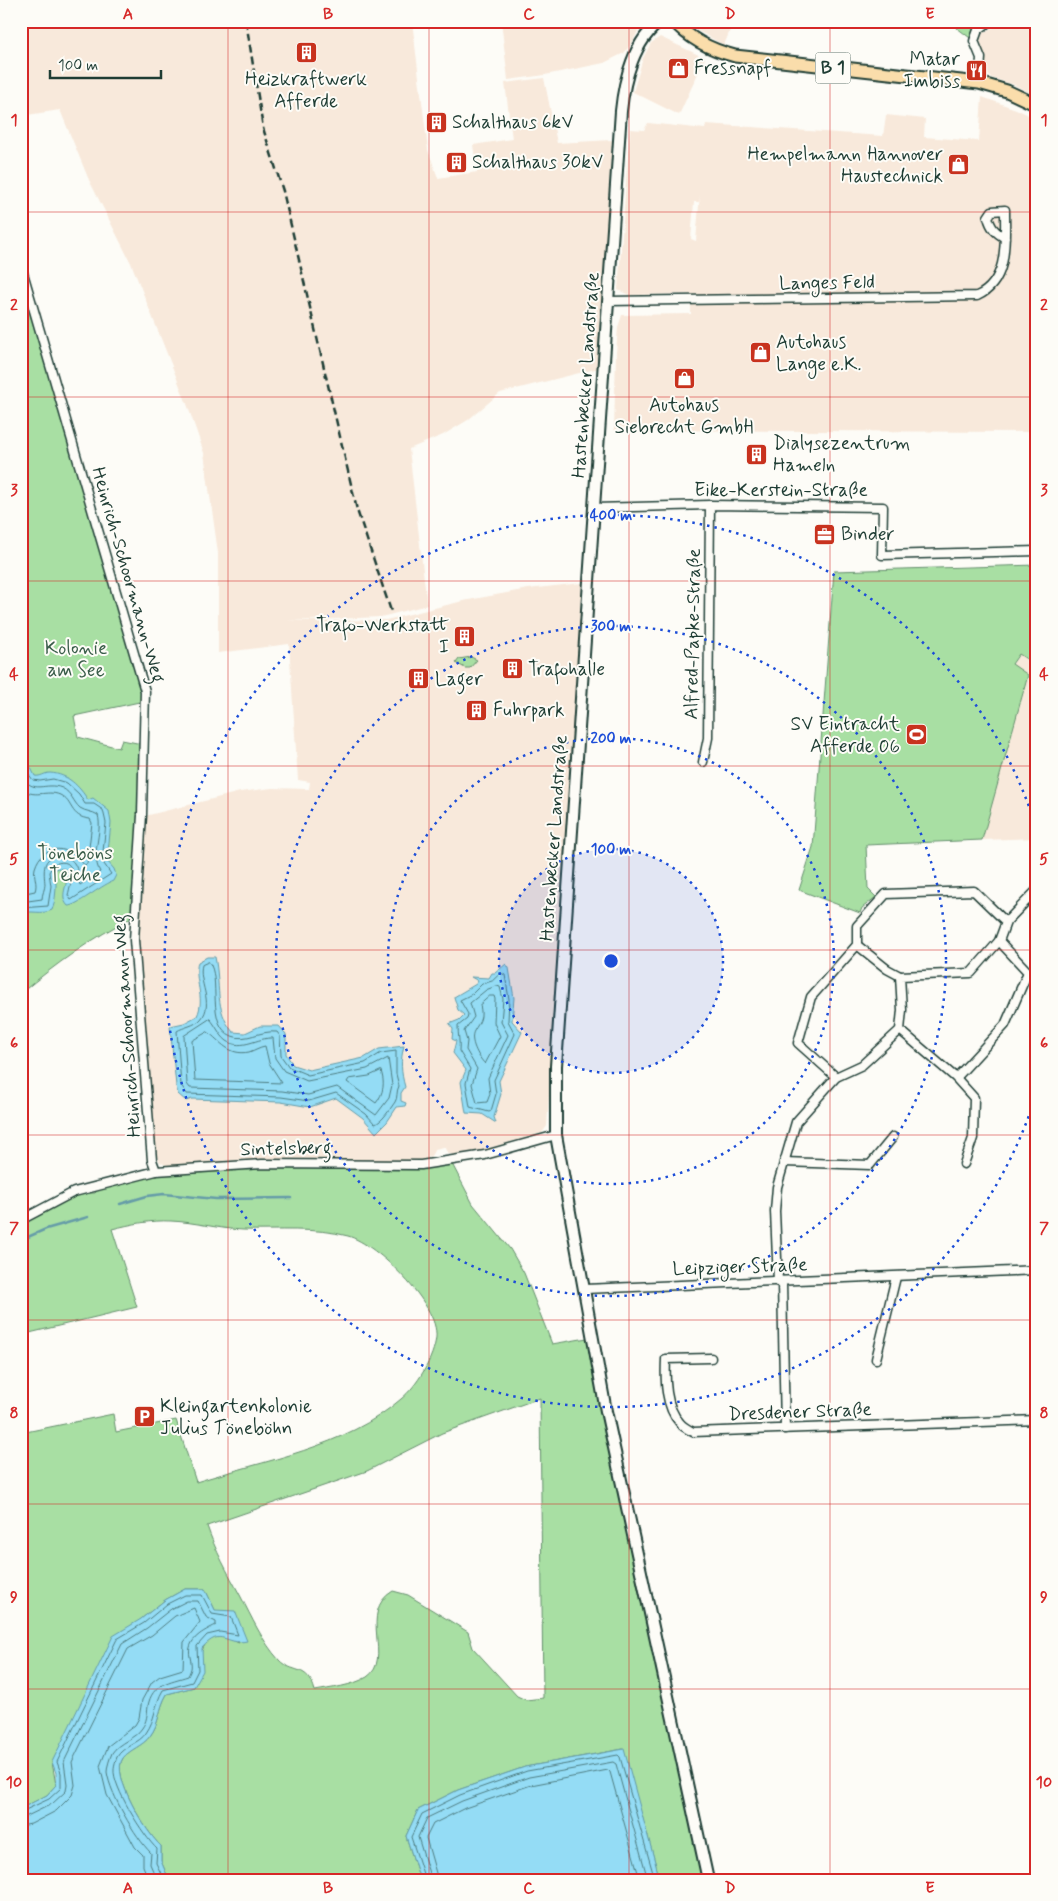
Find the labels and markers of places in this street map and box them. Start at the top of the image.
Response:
building icon: Heizkraftwerk Afferde [294,41,318,65]
place label: Matar Imbiss [903,47,961,94]
shop icon: Fressnapf [666,56,690,80]
place label: Fressnapf [694,56,771,81]
restaurant icon: Matar Imbiss [964,58,988,82]
place label: Heizkraftwerk Afferde [245,67,367,114]
building icon: Schalthaus 6kV [424,110,448,134]
place label: Schalthaus 6kV [452,110,573,135]
place label: Hempelmann Hannover Haustechnick [748,142,943,189]
building icon: Schalthaus 30kV [444,150,468,174]
place label: Schalthaus 30kV [472,150,603,175]
shop icon: Hempelmann Hannover Haustechnick [947,153,971,177]
place label: Autohaus Lange e.K. [776,330,861,379]
shop icon: Autohaus Lange e.K. [748,341,772,365]
shop icon: Autohaus Siebrecht GmbH [672,367,696,391]
place label: Autohaus Siebrecht GmbH [614,393,754,440]
place label: Dialysezentrum Hameln [773,431,910,478]
building icon: Dialysezentrum Hameln [745,442,769,466]
office icon: Binder [813,522,837,546]
place label: Binder [841,522,895,547]
place label: Trafo-Werkstatt I [316,613,449,660]
building icon: Trafo-Werkstatt I [453,624,477,648]
building icon: Trafohalle [500,657,524,681]
place label: Trafohalle [528,657,605,685]
building icon: Lager [407,667,431,691]
place label: Lager [435,667,483,695]
building icon: Fuhrpark [465,698,489,722]
place label: Fuhrpark [493,698,564,723]
place label: SV Eintracht Afferde 06 [791,712,900,759]
sports icon: SV Eintracht Afferde 06 [904,723,928,747]
centre of rings [602,952,620,970]
place label: Kleingartenkolonie Julius Töneböhn [160,1394,312,1441]
parking icon: Kleingartenkolonie Julius Töneböhn [132,1405,156,1429]

